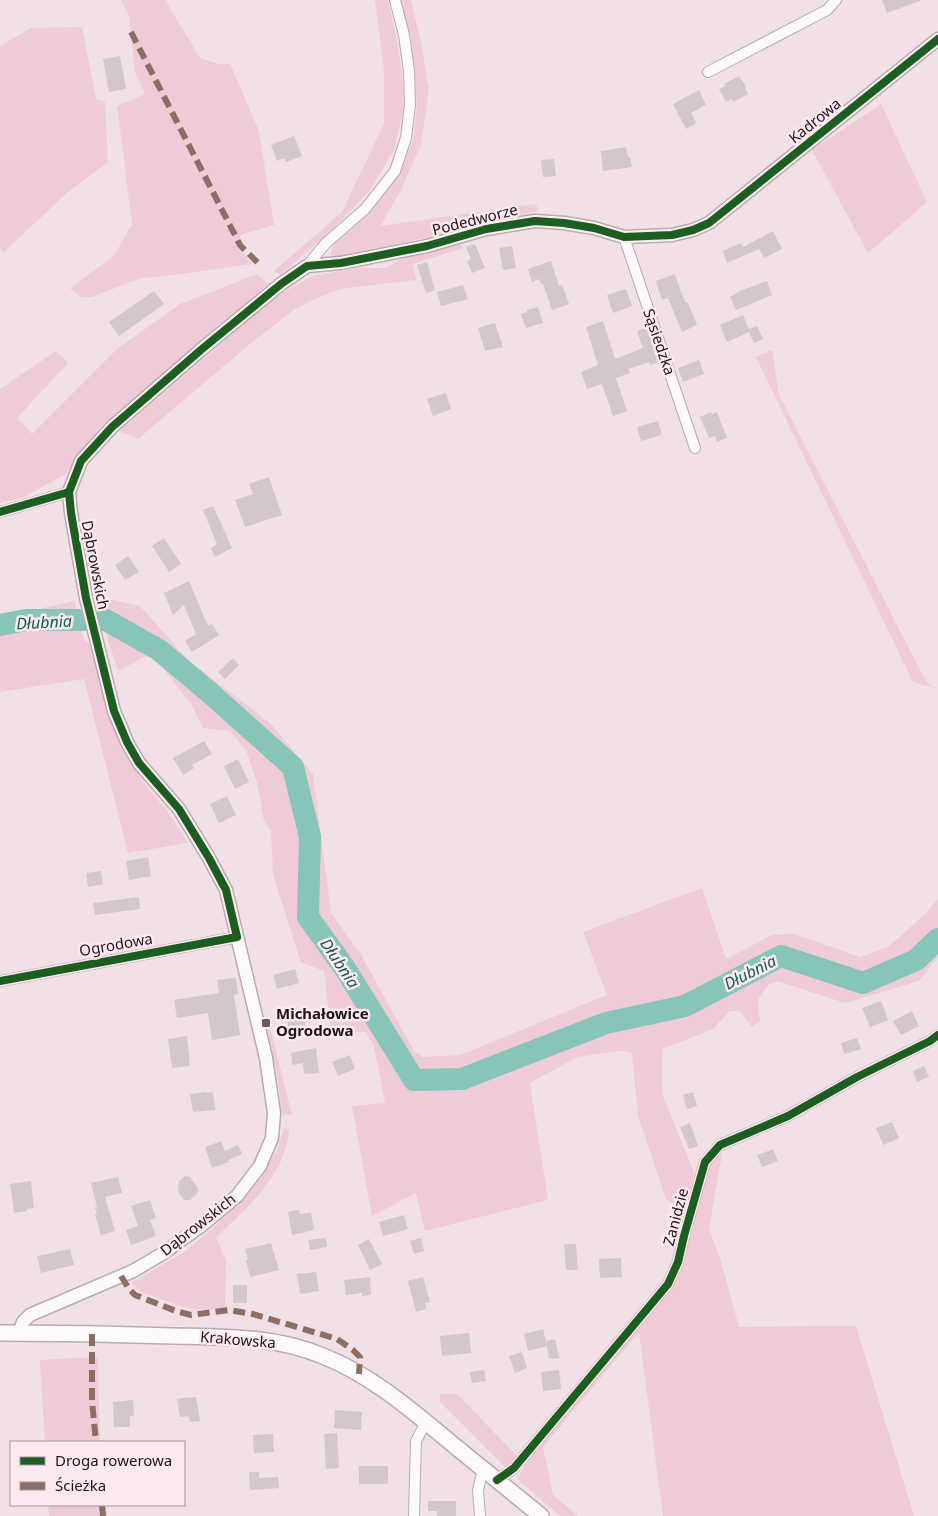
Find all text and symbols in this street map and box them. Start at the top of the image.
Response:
street label: Kadrowa [784,93,845,147]
street label: Podedworze [430,199,520,239]
street label: Sąsiedzka [639,306,681,377]
street label: Dąbrowskich [78,518,114,611]
water label: Dłubnia [16,610,72,634]
street label: Ogrodowa [78,928,154,960]
water label: Dłubnia [315,934,365,992]
water label: Dłubnia [720,950,780,994]
place label: Michałowice Ogrodowa [276,1003,369,1040]
marker: Michałowice Ogrodowa [260,1017,272,1029]
street label: Zanidzie [658,1186,692,1248]
street label: Dąbrowskich [156,1188,239,1260]
street label: Krakowska [199,1326,277,1352]
legend [10,1441,185,1506]
text: Droga rowerowa [55,1450,172,1470]
text: Ścieżka [55,1475,106,1495]

